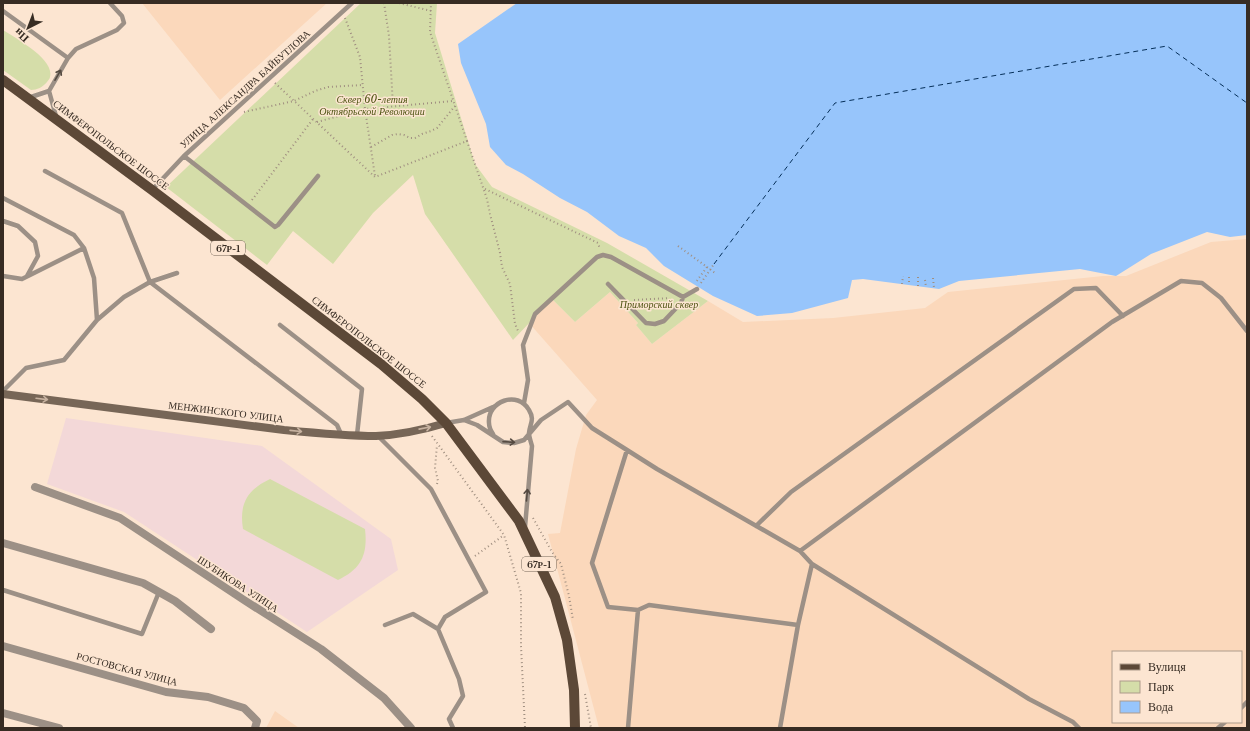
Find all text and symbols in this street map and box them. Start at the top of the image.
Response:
north arrow [8,8,48,48]
text: Пн [11,25,32,46]
street label: УЛИЦА АЛЕКСАНДРА БАЙБУТЛОВА [177,26,313,151]
one-way arrow [55,69,63,81]
park label: Сквер 60-летия Октябрьской Революции [319,93,425,118]
street label: СИМФЕРОПОЛЬСКОЕ ШОССЕ [50,97,172,193]
road number: 67Р-1 [211,241,245,255]
street label: СИМФЕРОПОЛЬСКОЕ ШОССЕ [309,293,429,391]
park label: Приморский сквер [619,298,698,311]
one-way arrow [35,395,48,403]
street label: МЕНЖИНСКОГО УЛИЦА [168,398,285,426]
one-way arrow [418,424,431,432]
one-way arrow [289,427,302,434]
one-way arrow [502,439,515,446]
one-way arrow [523,489,531,502]
street label: ШУБИКОВА УЛИЦА [195,553,282,616]
road number: 67Р-1 [522,557,556,571]
street label: РОСТОВСКАЯ УЛИЦА [75,649,180,689]
legend [1112,651,1242,723]
text: Вулиця [1148,659,1186,674]
text: Парк [1148,679,1174,694]
text: Вода [1148,699,1174,714]

